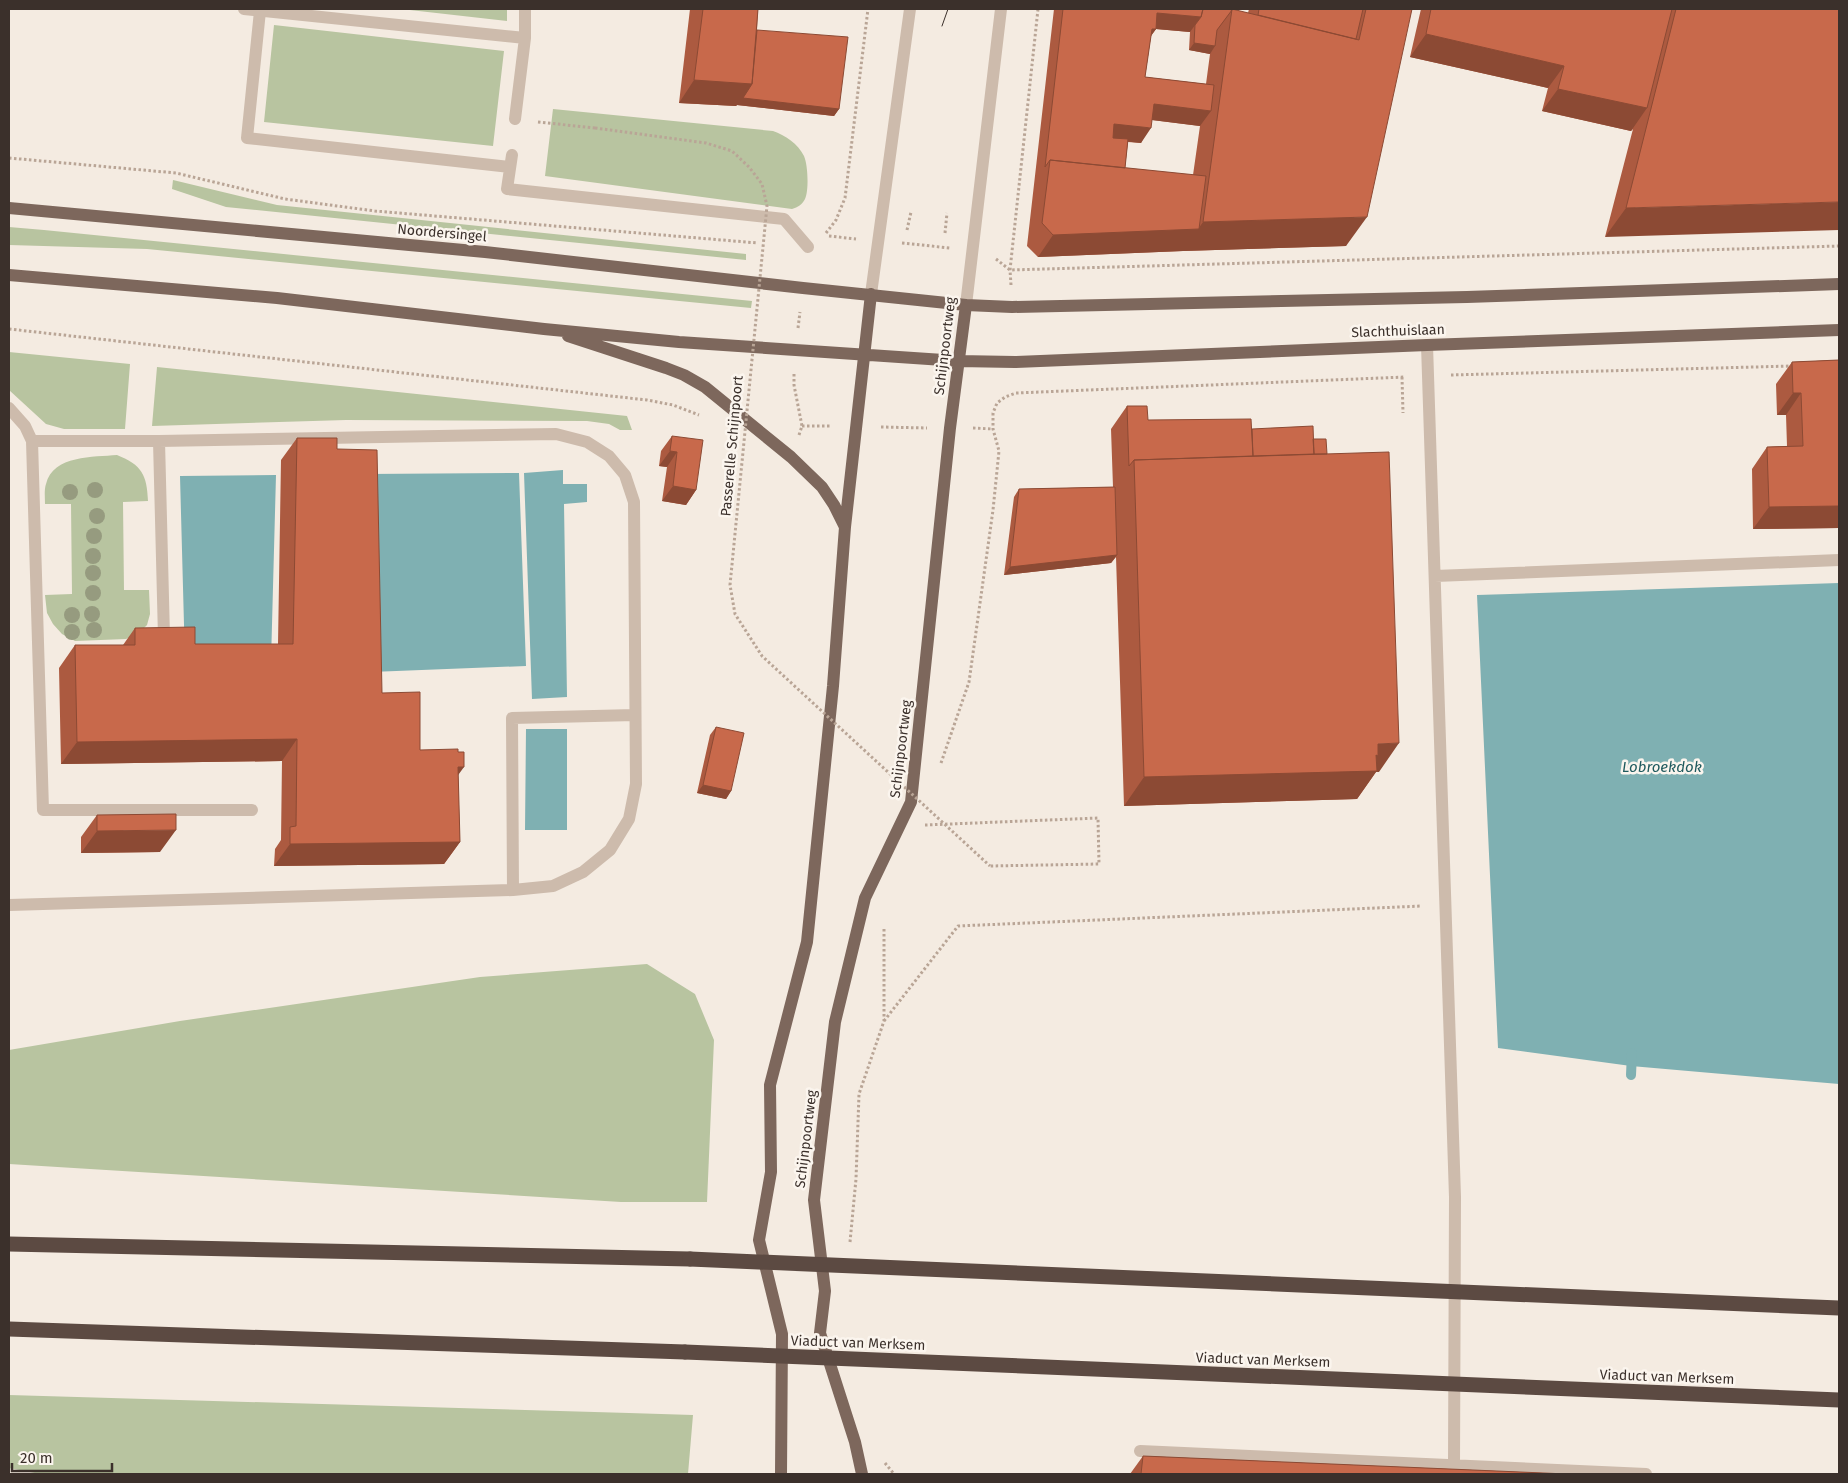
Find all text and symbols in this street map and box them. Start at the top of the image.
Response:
street label: Noordersingel [397,221,487,245]
street label: Schijnpoortweg [931,295,960,396]
street label: Slachthuislaan [1351,321,1445,341]
street label: Passerelle Schijnpoort [717,374,747,517]
street label: Schijnpoortweg [887,698,916,799]
water label: Lobroekdok [1622,758,1702,776]
street label: Schijnpoortweg [792,1088,821,1189]
street label: Viaduct van Merksem [790,1332,926,1354]
street label: Viaduct van Merksem [1195,1349,1331,1371]
street label: Viaduct van Merksem [1599,1366,1735,1388]
scale bar [12,1440,112,1472]
text: 20 m [20,1449,53,1467]

